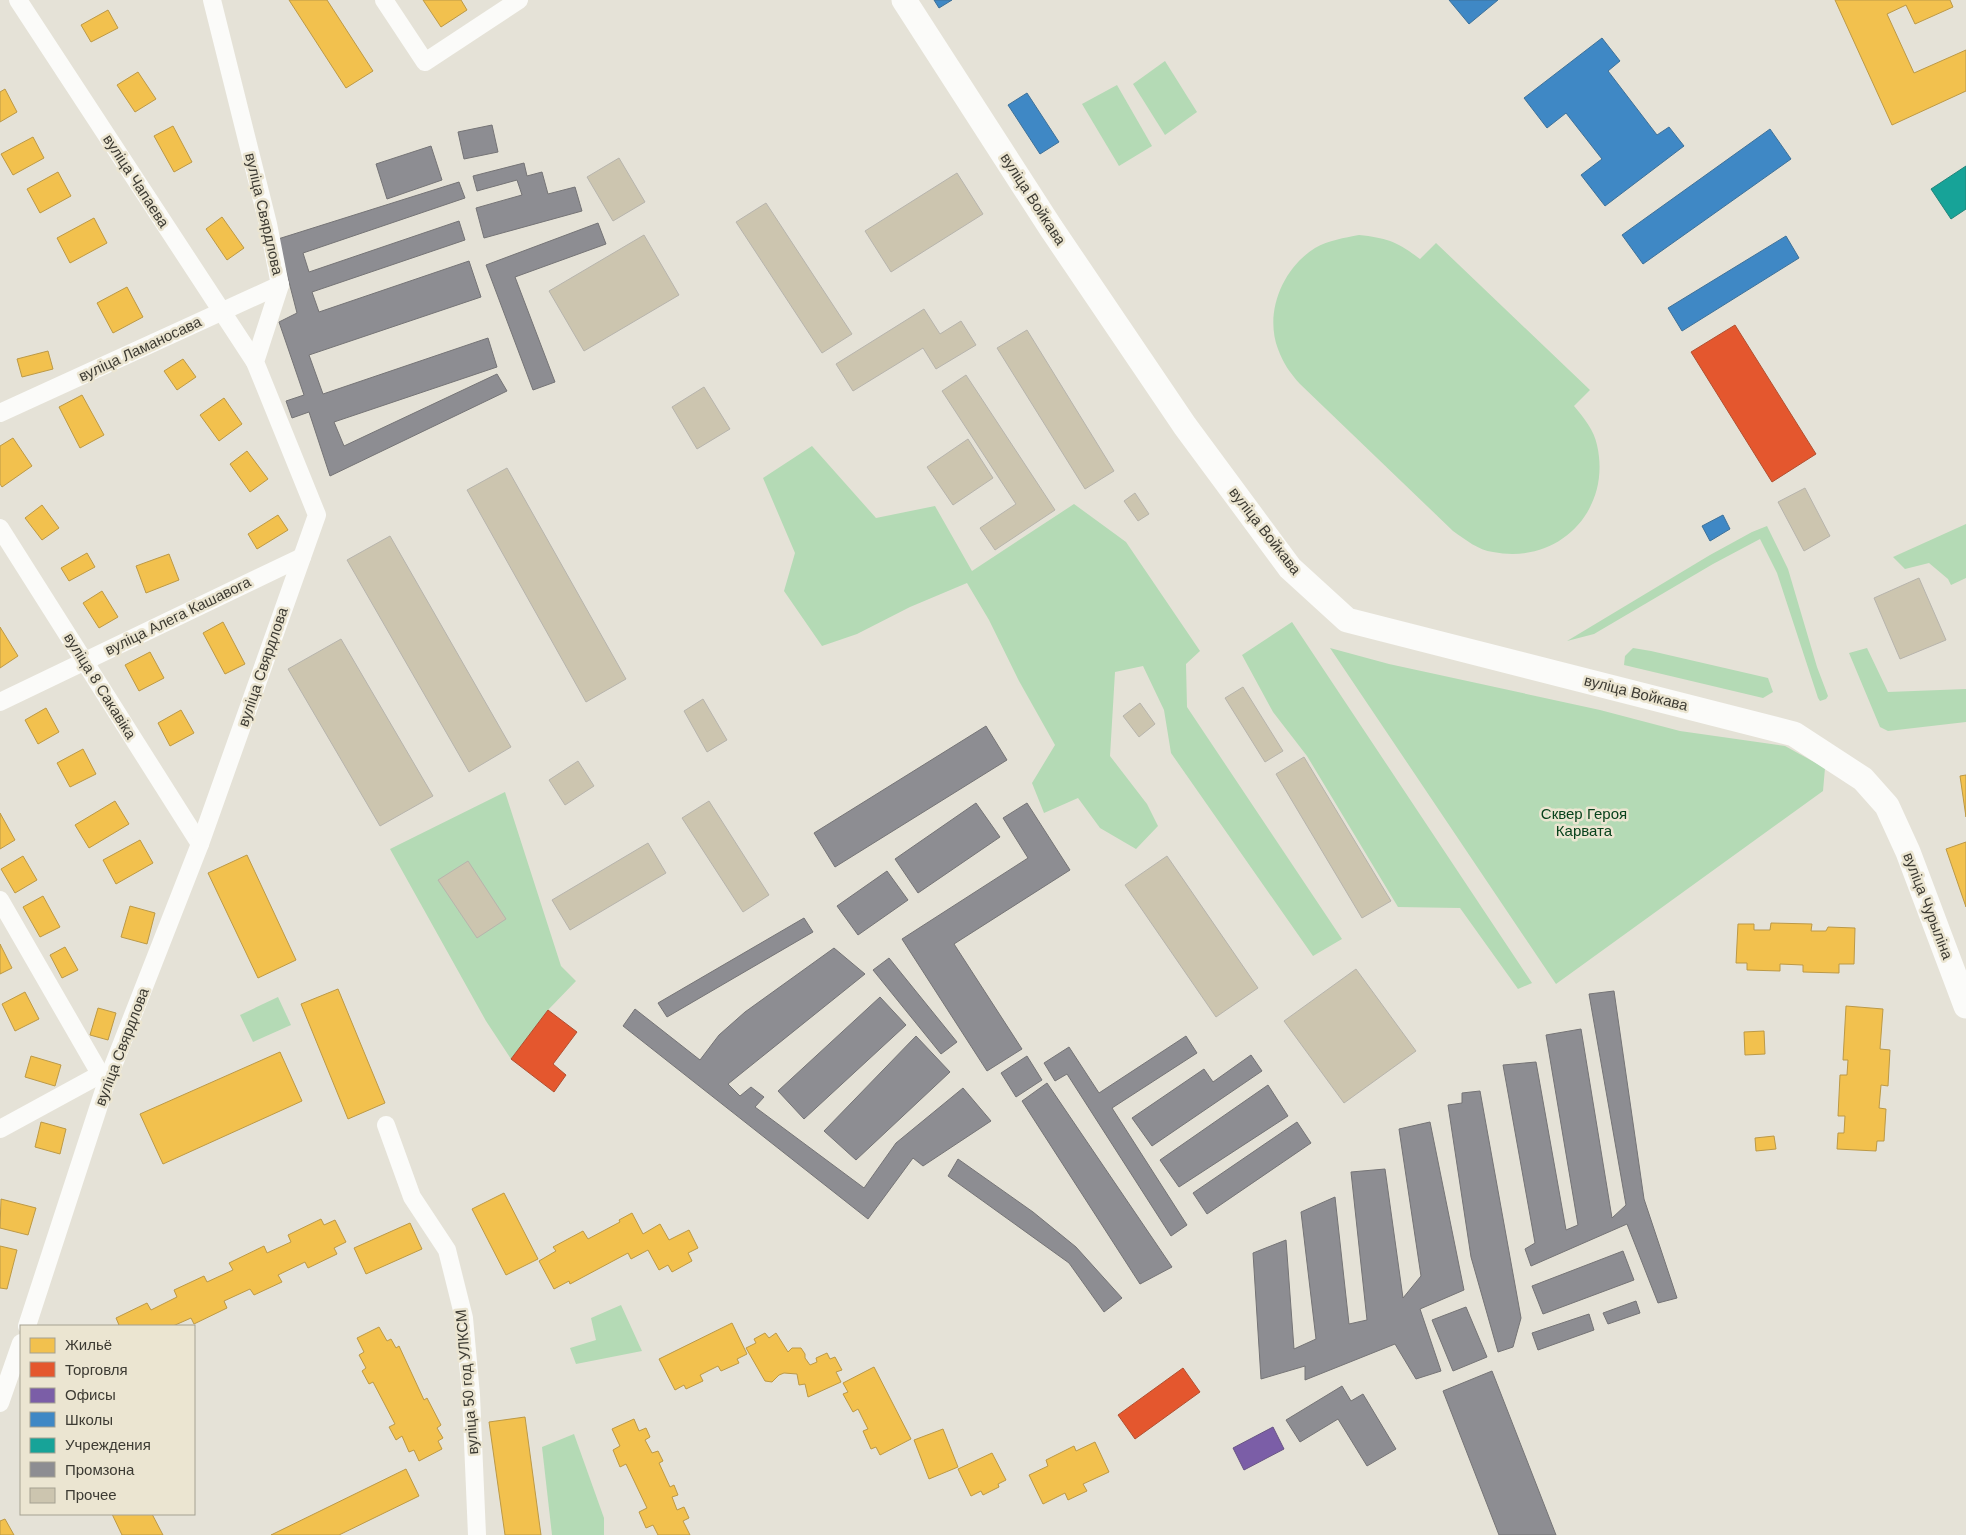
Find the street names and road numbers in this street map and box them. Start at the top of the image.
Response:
street label: вуліца Чапаева [100,131,173,231]
street label: вуліца Войкава [997,150,1070,248]
street label: вуліца Свярдлова [242,151,287,277]
street label: вуліца Ламаносава [76,312,204,384]
street label: вуліца Войкава [1226,484,1305,578]
street label: вуліца Алега Кашавога [102,573,254,658]
street label: вуліца Свярдлова [234,604,291,729]
street label: вуліца 8 Сакавіка [61,630,140,742]
street label: вуліца Войкава [1583,671,1690,714]
street label: вуліца Чурыліна [1900,850,1957,962]
street label: вуліца Свярдлова [91,985,152,1108]
street label: вуліца 50 год УЛКСМ [452,1309,481,1455]

